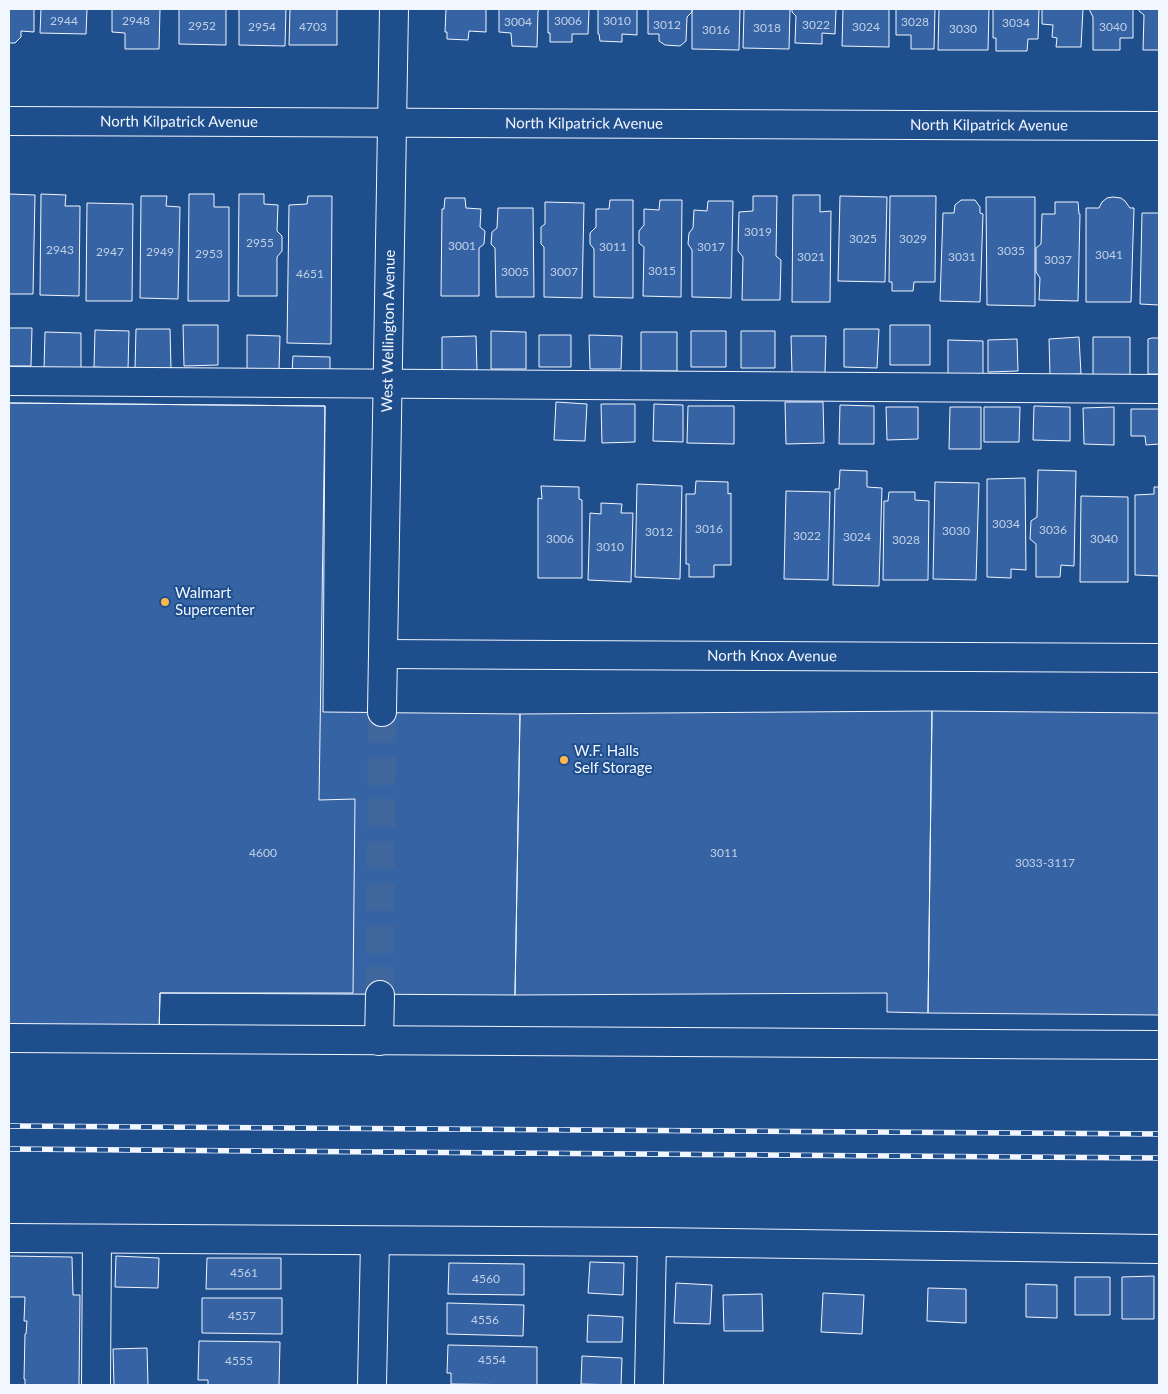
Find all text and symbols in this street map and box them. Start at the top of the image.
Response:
house number: 2944 [50,13,78,28]
house number: 2948 [122,13,150,28]
house number: 3006 [554,13,582,28]
house number: 3010 [603,13,631,28]
house number: 3004 [504,14,532,29]
house number: 3028 [901,14,929,29]
house number: 3034 [1002,15,1030,30]
house number: 3012 [653,17,681,32]
house number: 3022 [802,17,830,32]
house number: 2952 [188,18,216,33]
house number: 2954 [248,19,276,34]
house number: 4703 [299,19,327,34]
house number: 3024 [852,19,880,34]
house number: 3040 [1099,19,1127,34]
house number: 3018 [753,20,781,35]
house number: 3030 [949,21,977,36]
house number: 3016 [702,22,730,37]
street label: North Kilpatrick Avenue [100,111,258,130]
street label: North Kilpatrick Avenue [505,113,663,132]
street label: North Kilpatrick Avenue [910,115,1068,134]
house number: 3019 [744,224,772,239]
house number: 3025 [849,231,877,246]
house number: 3029 [899,231,927,246]
house number: 2955 [246,235,274,250]
house number: 3001 [448,238,476,253]
house number: 3011 [599,239,627,254]
house number: 3017 [697,239,725,254]
house number: 2943 [46,242,74,257]
house number: 3035 [997,243,1025,258]
house number: 2947 [96,244,124,259]
house number: 2949 [146,244,174,259]
house number: 2953 [195,246,223,261]
house number: 3041 [1095,247,1123,262]
street label: West Wellington Avenue [377,249,398,413]
house number: 3021 [797,249,825,264]
house number: 3031 [948,249,976,264]
house number: 3037 [1044,252,1072,267]
house number: 3015 [648,263,676,278]
house number: 3005 [501,264,529,279]
house number: 3007 [550,264,578,279]
house number: 4651 [296,266,324,281]
house number: 3034 [992,516,1020,531]
house number: 3016 [695,521,723,536]
house number: 3036 [1039,522,1067,537]
house number: 3030 [942,523,970,538]
house number: 3012 [645,524,673,539]
house number: 3022 [793,528,821,543]
house number: 3024 [843,529,871,544]
house number: 3006 [546,531,574,546]
house number: 3040 [1090,531,1118,546]
house number: 3028 [892,532,920,547]
house number: 3010 [596,539,624,554]
place label: Walmart Supercenter [175,583,255,618]
marker: Walmart Supercenter [159,596,171,608]
street label: North Knox Avenue [707,646,837,664]
place label: W.F. Halls Self Storage [574,741,652,776]
marker: W.F. Halls Self Storage [558,754,570,766]
house number: 4600 [249,845,277,860]
house number: 3011 [710,845,738,860]
house number: 3033-3117 [1015,855,1075,870]
house number: 4561 [230,1265,258,1280]
house number: 4560 [472,1271,500,1286]
house number: 4557 [228,1308,256,1323]
house number: 4556 [471,1312,499,1327]
house number: 4554 [478,1352,506,1367]
house number: 4555 [225,1353,253,1368]

